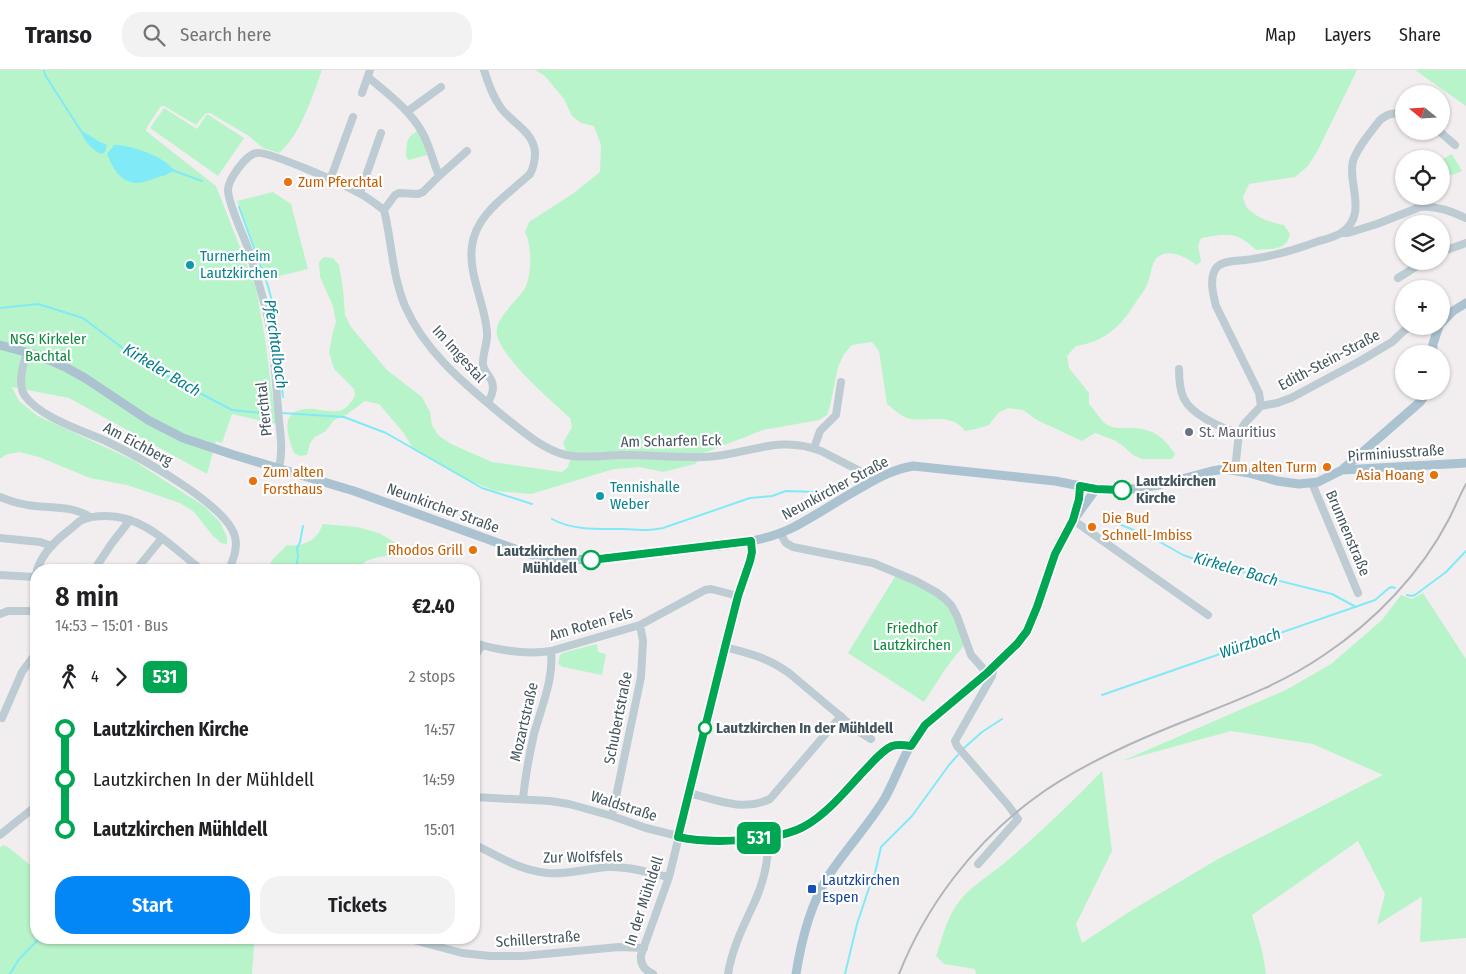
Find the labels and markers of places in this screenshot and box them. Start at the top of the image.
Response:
place label: Zum Pferchtal [298,173,382,191]
marker: Zum Pferchtal [282,176,294,188]
place label: Turnerheim Lautzkirchen [200,247,278,282]
marker: Turnerheim Lautzkirchen [184,259,196,271]
place label: St. Mauritius [1199,423,1276,441]
marker: St. Mauritius [1183,426,1195,438]
place label: Zum alten Turm [1222,458,1317,476]
marker: Zum alten Turm [1321,461,1333,473]
place label: Zum alten Forsthaus [263,463,324,498]
place label: Asia Hoang [1356,466,1424,484]
marker: Asia Hoang [1428,469,1440,481]
place label: Lautzkirchen Kirche [1136,472,1216,507]
marker: Zum alten Forsthaus [247,475,259,487]
place label: Tennishalle Weber [610,478,680,513]
marker: Lautzkirchen Kirche [1112,480,1132,500]
marker: Tennishalle Weber [594,490,606,502]
place label: Die Bud Schnell-Imbiss [1102,509,1192,544]
marker: Die Bud Schnell-Imbiss [1086,521,1098,533]
place label: Rhodos Grill [388,541,463,559]
place label: Lautzkirchen Mühldell [497,542,578,577]
marker: Rhodos Grill [467,544,479,556]
marker: Lautzkirchen Mühldell [581,550,601,570]
place label: Lautzkirchen In der Mühldell [716,719,894,737]
marker: Lautzkirchen In der Mühldell [698,721,712,735]
place label: Lautzkirchen Espen [822,871,900,906]
marker: Lautzkirchen Espen [806,883,818,895]

